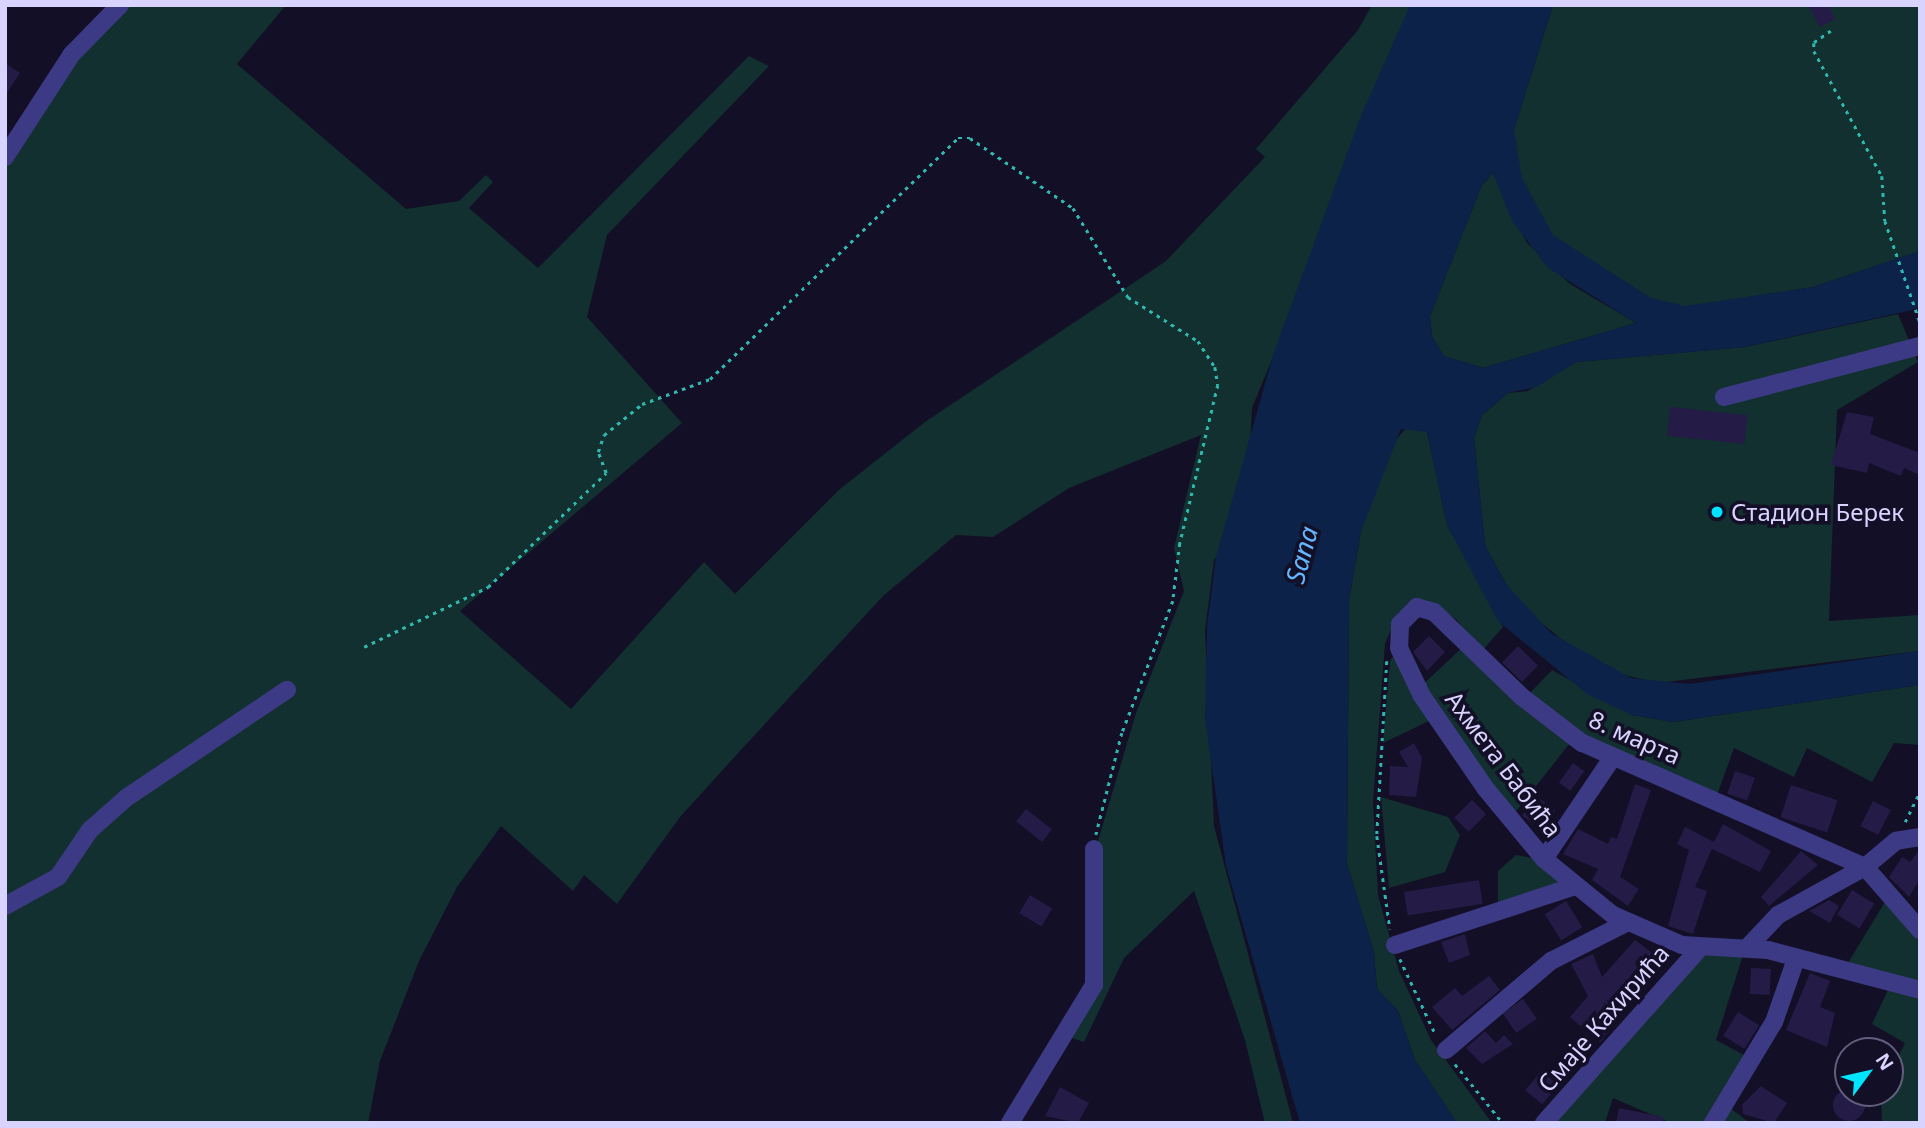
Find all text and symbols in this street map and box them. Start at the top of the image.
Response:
place label: Стадион Берек [1731,498,1904,526]
marker: Стадион Берек [1709,504,1725,520]
water label: Sana [1279,523,1325,587]
street label: Ахмета Бабића [1440,685,1568,843]
street label: 8. марта [1585,704,1685,770]
street label: Смaје Кахирића [1531,939,1675,1097]
north arrow [1834,1037,1904,1107]
text: N [1870,1048,1900,1075]

